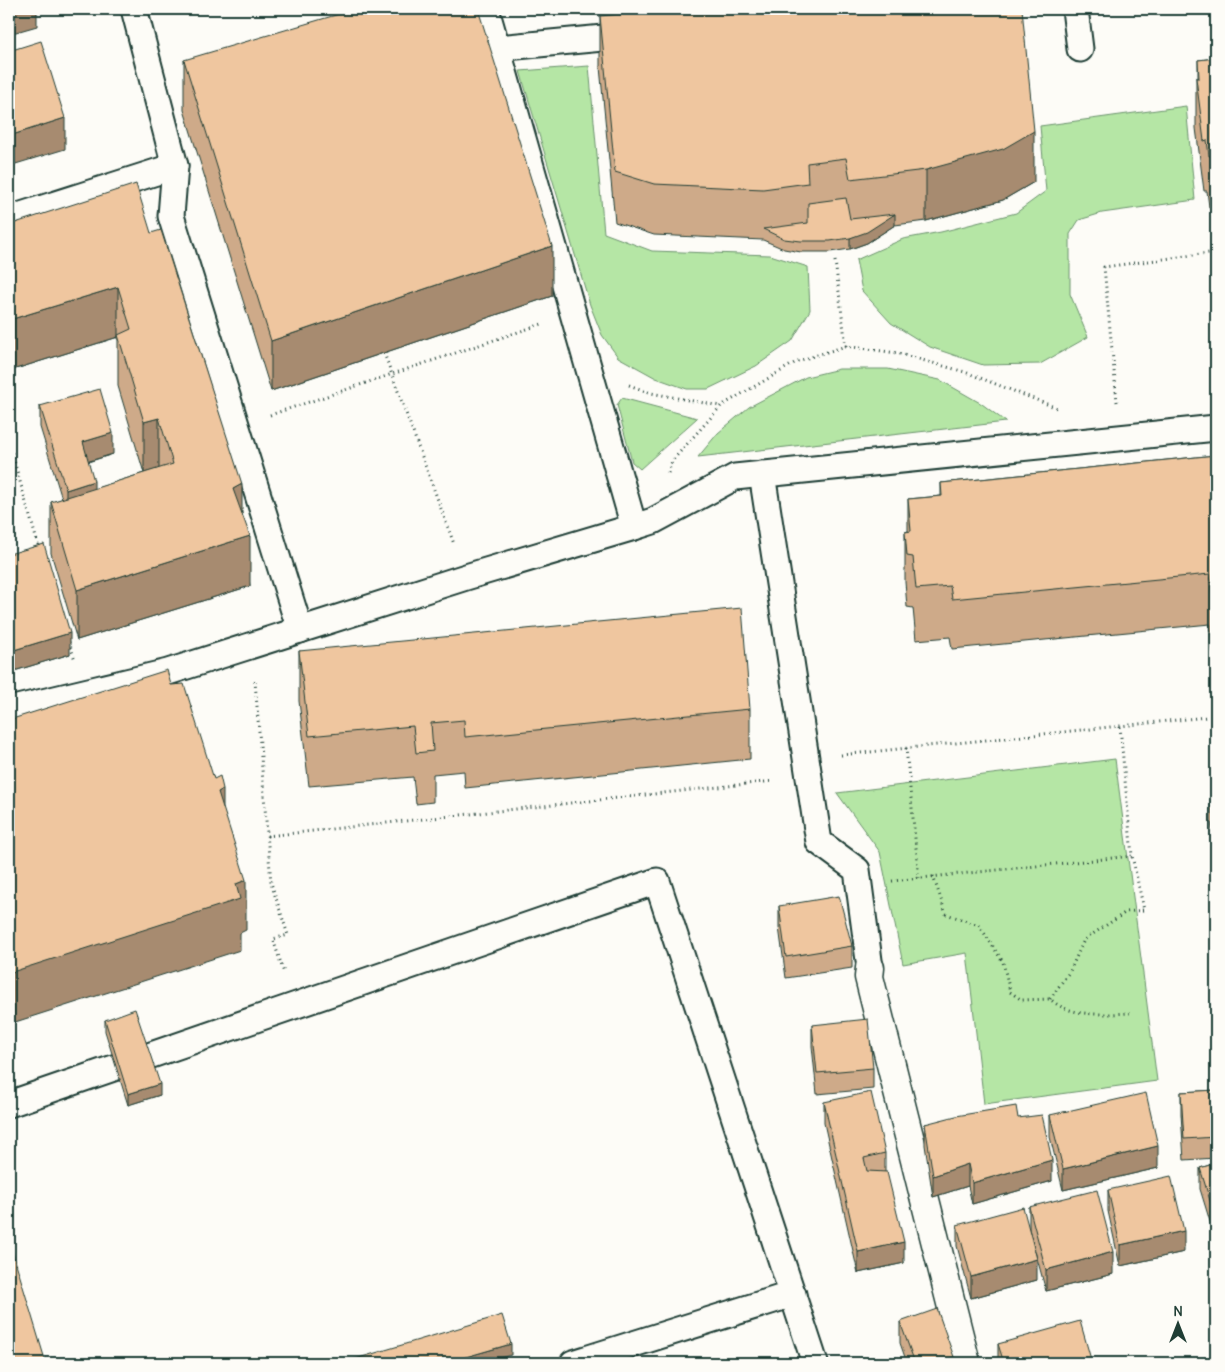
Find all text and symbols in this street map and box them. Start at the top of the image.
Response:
north arrow [1152,1300,1202,1350]
text: N [1173,1302,1183,1320]

